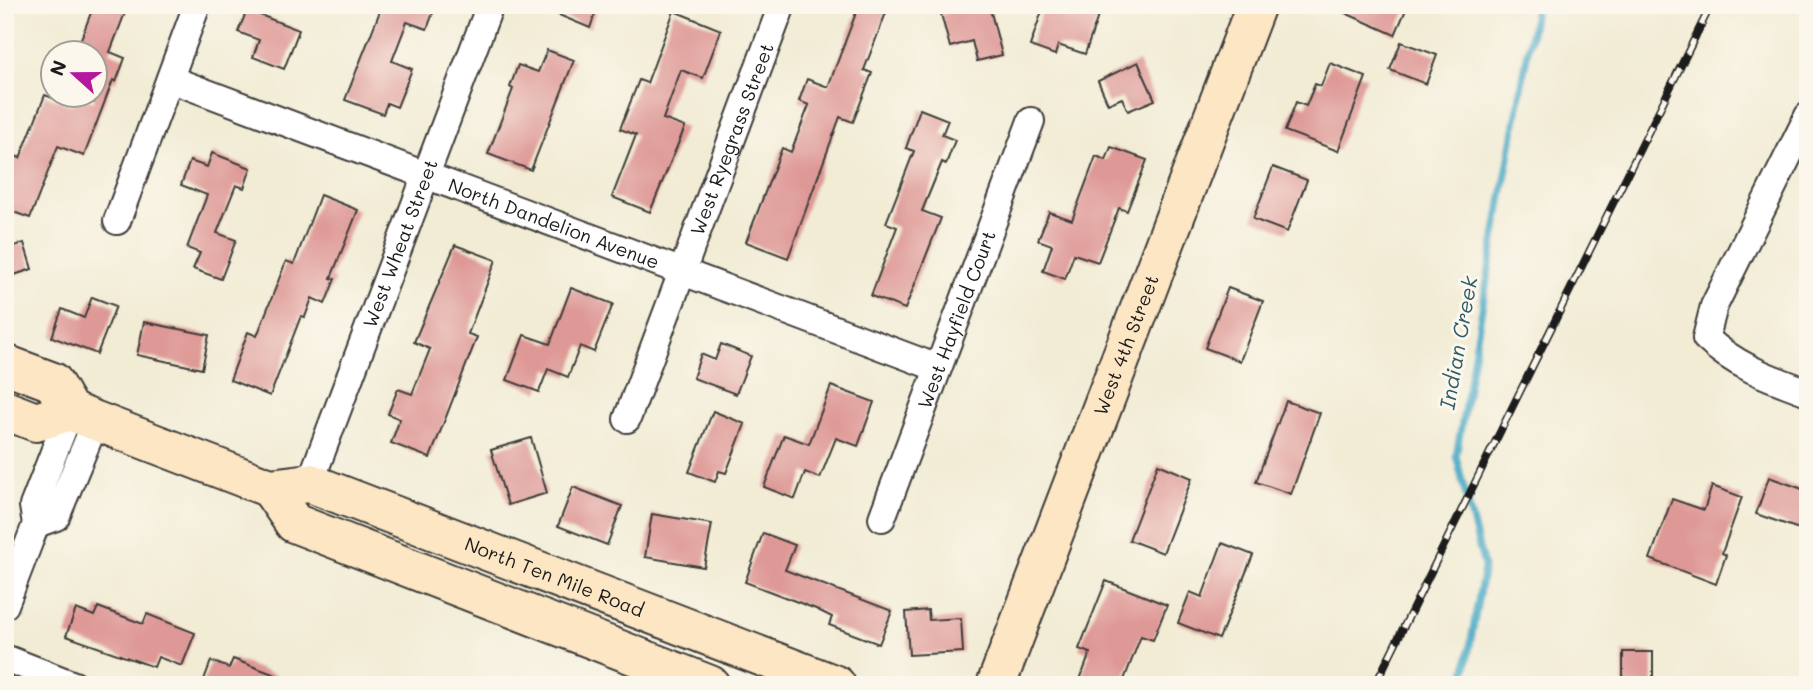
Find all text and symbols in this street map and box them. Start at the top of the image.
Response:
north arrow [38,38,108,108]
street label: West Ryegrass Street [684,39,779,239]
text: N [43,57,72,79]
street label: West Wheat Street [357,155,443,331]
street label: North Dandelion Avenue [445,172,663,274]
street label: West Hayfield Court [911,227,1001,412]
street label: West 4th Street [1087,271,1164,419]
water label: Indian Creek [1433,273,1483,411]
street label: North Ten Mile Road [461,531,648,622]

